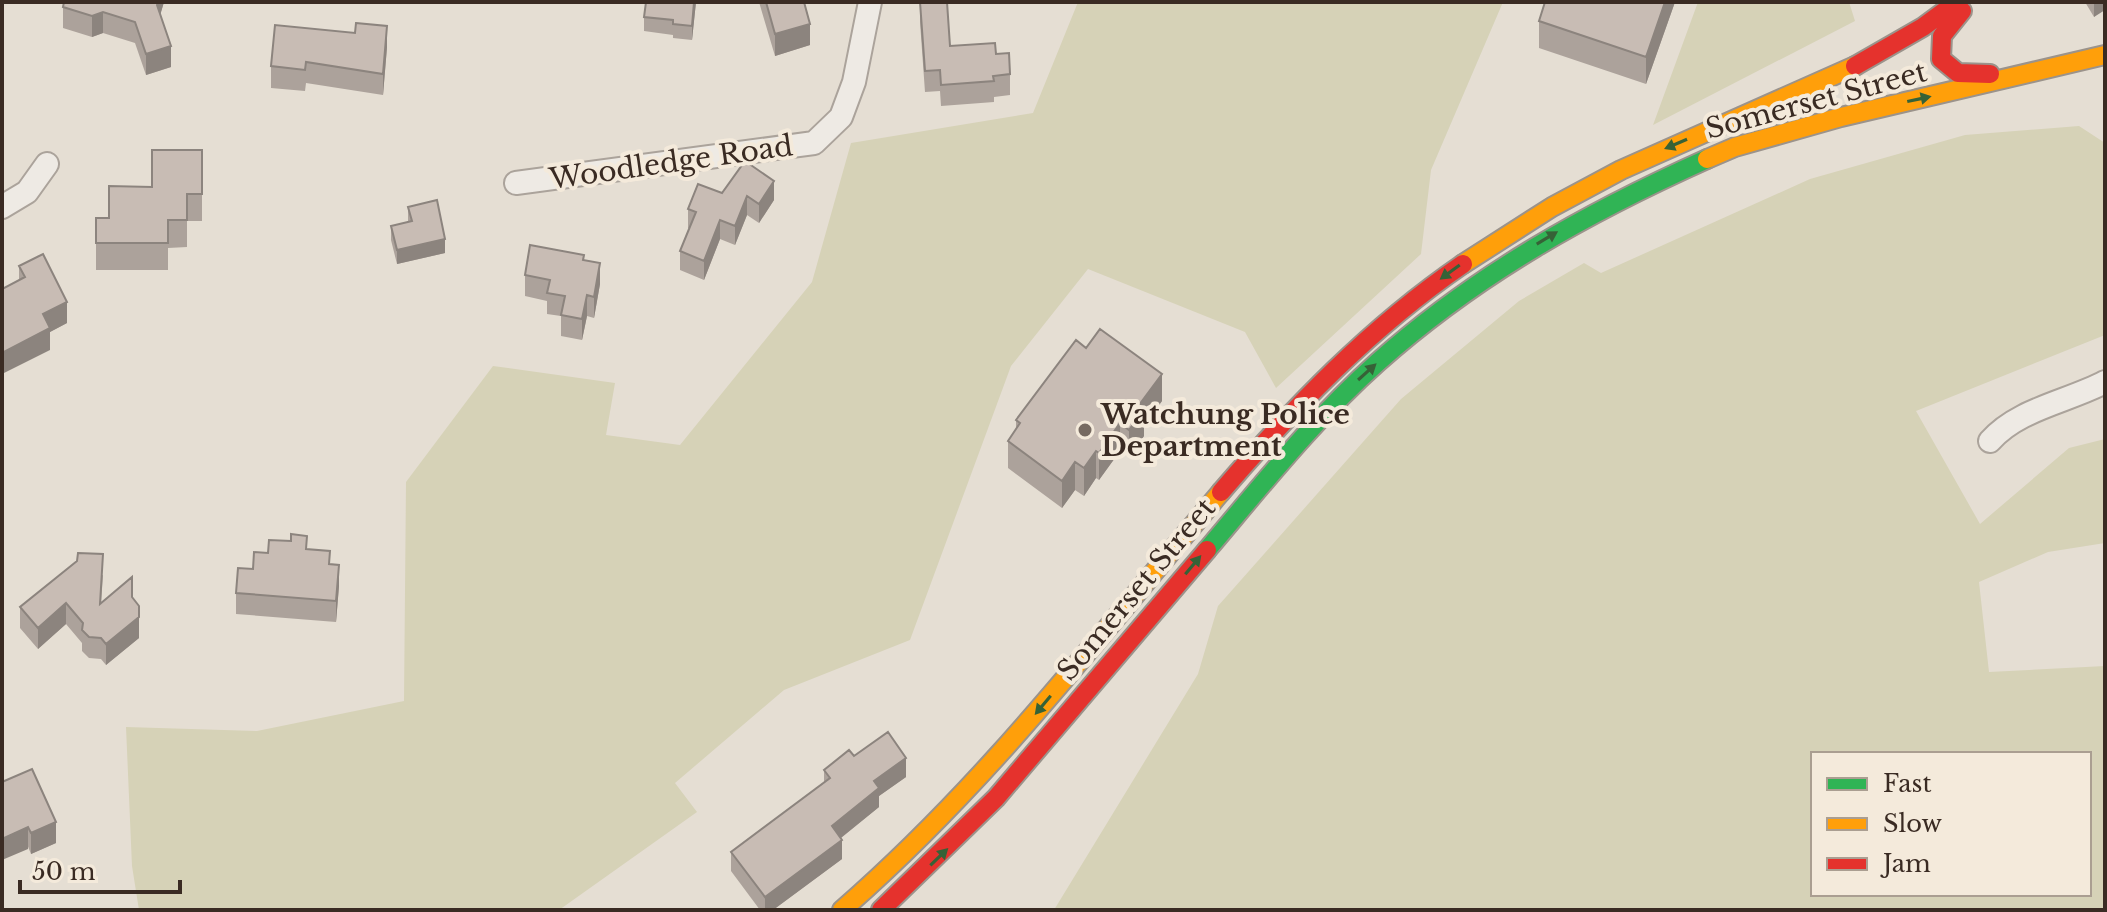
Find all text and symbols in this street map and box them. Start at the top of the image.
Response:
street label: Somerset Street [1702,54,1931,147]
one-way arrow [1907,92,1932,105]
street label: Woodledge Road [546,128,795,197]
one-way arrow [1664,138,1688,151]
one-way arrow [1536,231,1558,245]
one-way arrow [1440,264,1461,280]
one-way arrow [1357,364,1376,382]
place label: Watchung Police Department [1100,397,1350,464]
marker: Watchung Police Department [1076,421,1094,439]
street label: Somerset Street [1050,491,1223,688]
one-way arrow [1184,556,1201,576]
one-way arrow [1035,695,1052,715]
legend [1811,752,2091,896]
text: Fast [1883,769,1931,798]
text: Slow [1883,809,1942,838]
scale bar [20,844,180,894]
one-way arrow [929,848,948,867]
text: Jam [1880,849,1931,878]
text: 50 m [32,857,96,886]

